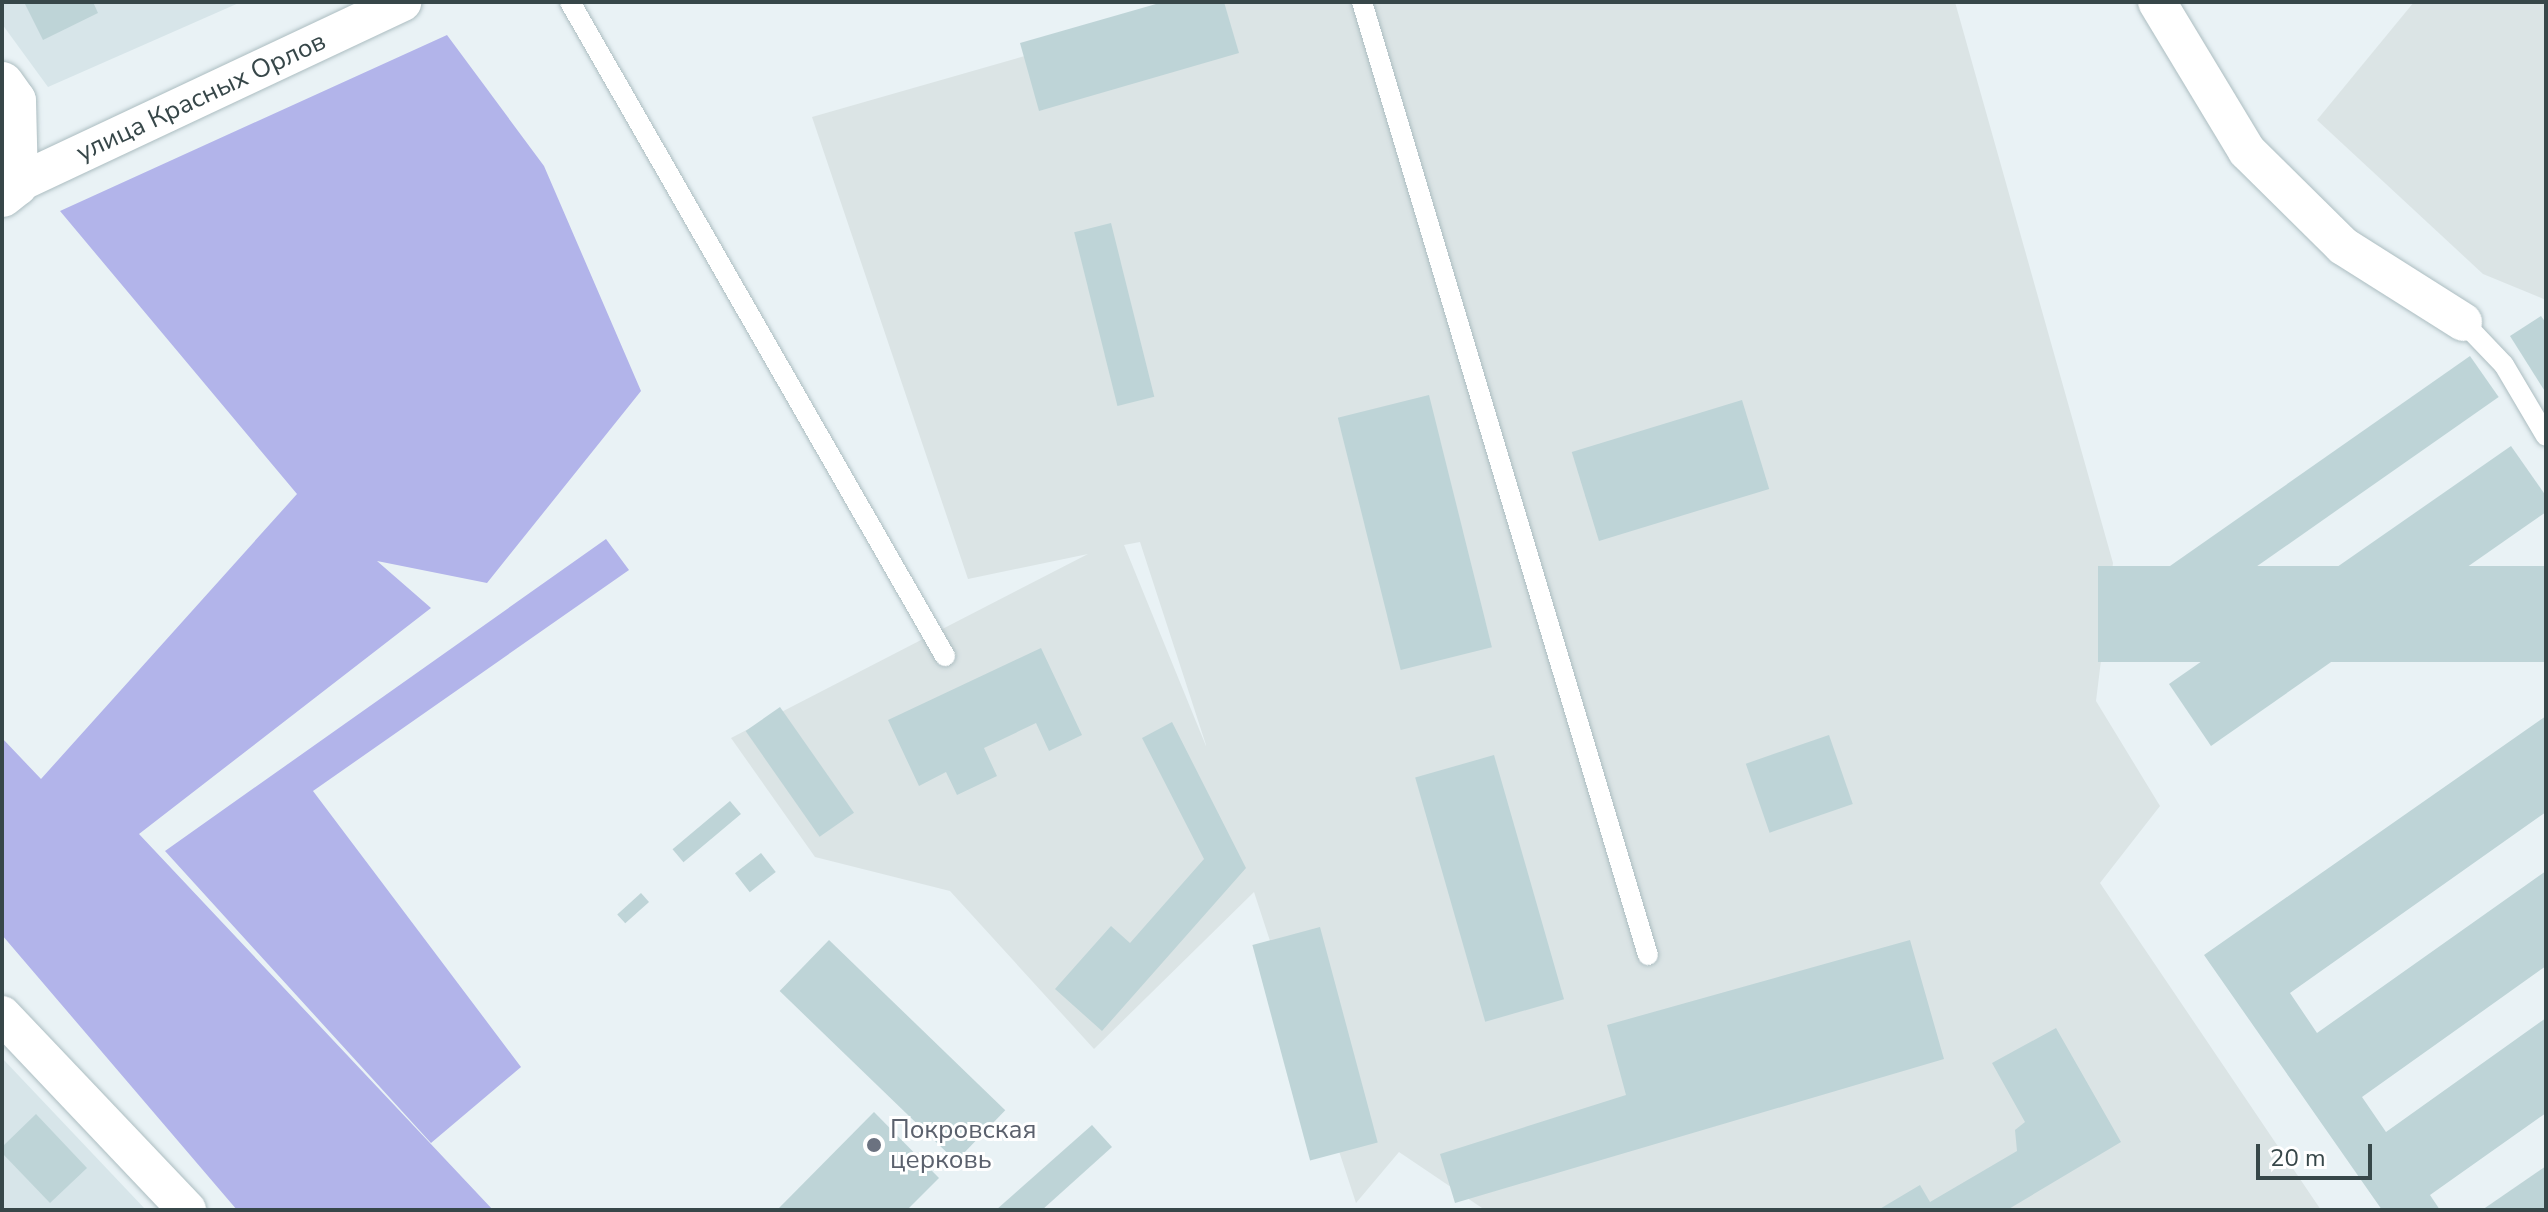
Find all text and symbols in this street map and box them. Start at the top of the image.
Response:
street label: улица Красных Орлов [71,26,331,168]
place label: Покровская церковь [890,1114,1036,1176]
scale bar [2260,1128,2376,1178]
marker: Покровская церковь [865,1136,883,1154]
text: 20 m [2270,1142,2326,1174]

